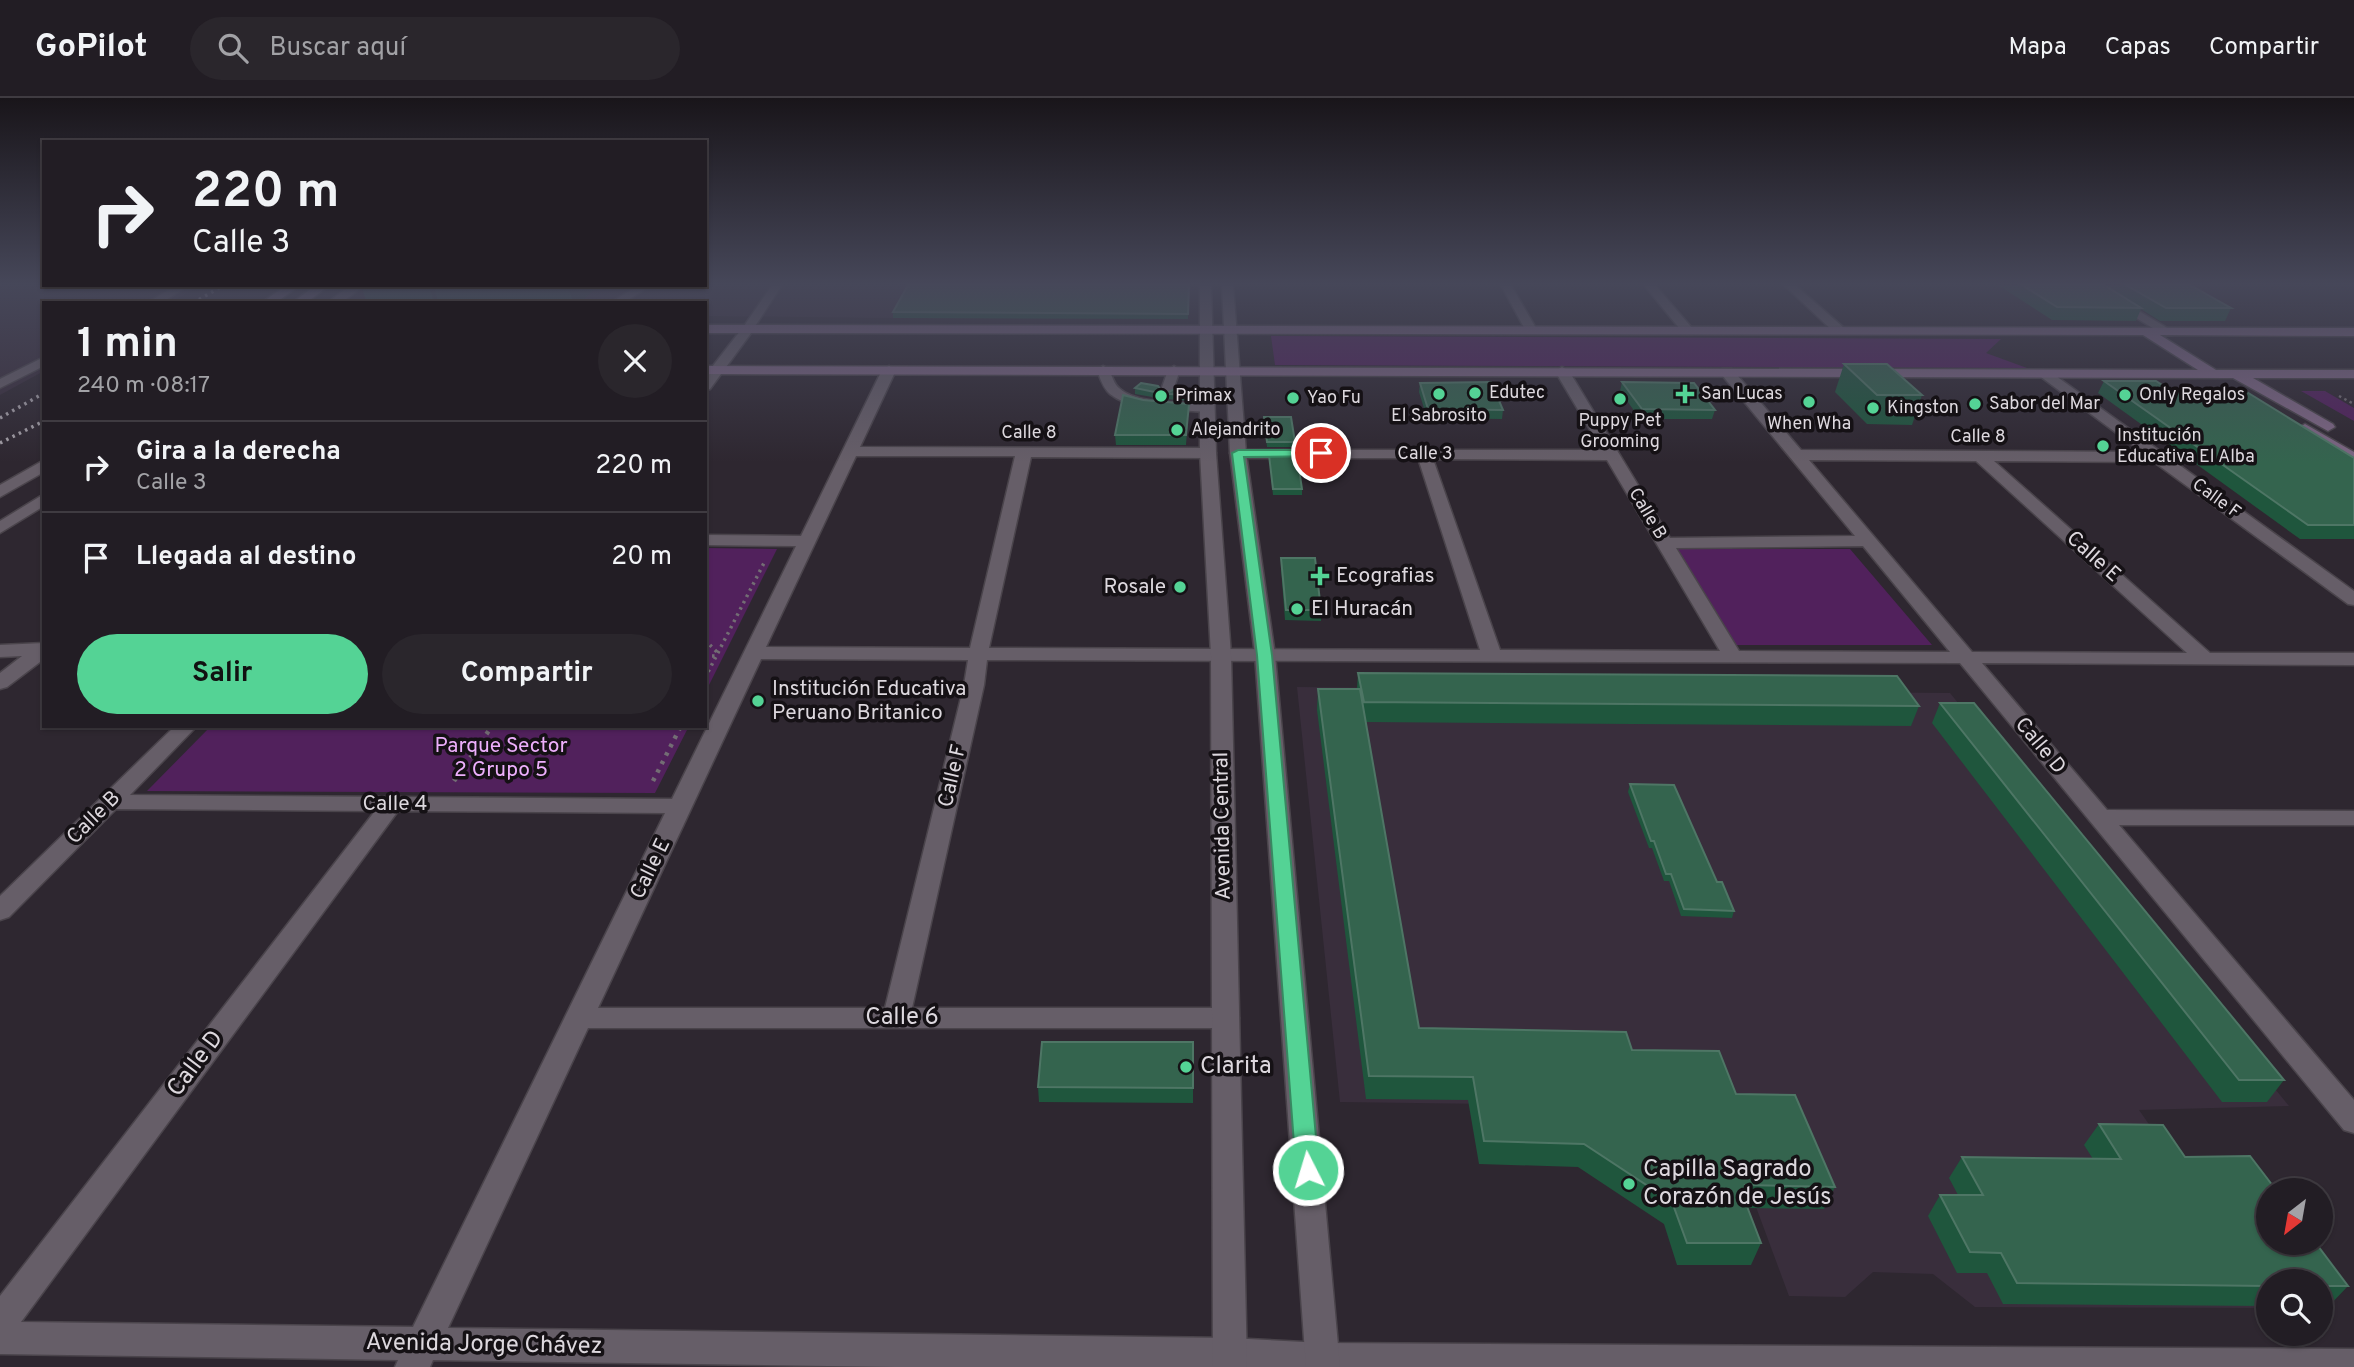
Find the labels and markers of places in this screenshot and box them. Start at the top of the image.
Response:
place label: Edutec [1489,382,1545,405]
place label: San Lucas [1701,383,1783,406]
marker: San Lucas [1675,384,1695,404]
place label: Only Regalos [2139,384,2245,407]
place label: Primax [1175,385,1232,408]
marker: Edutec [1467,385,1483,401]
marker: El Sabrosito [1431,386,1447,402]
place label: Yao Fu [1307,387,1361,410]
marker: Only Regalos [2117,387,2133,403]
marker: Primax [1153,388,1169,404]
marker: Yao Fu [1285,390,1301,406]
marker: Puppy Pet Grooming [1612,391,1628,407]
place label: Sabor del Mar [1989,393,2100,416]
marker: When Wha [1801,394,1817,410]
marker: Sabor del Mar [1967,396,1983,412]
place label: Kingston [1887,397,1959,420]
marker: Kingston [1865,400,1881,416]
place label: El Sabrosito [1391,405,1487,428]
place label: Puppy Pet Grooming [1579,410,1661,454]
place label: When Wha [1767,413,1851,436]
place label: Alejandrito [1191,419,1281,442]
marker: Alejandrito [1169,422,1185,438]
pin [1291,423,1351,483]
place label: Institución Educativa El Alba [2117,425,2255,469]
marker: Institución Educativa El Alba [2095,438,2111,454]
place label: Ecografias [1336,563,1435,590]
marker: Ecografias [1310,566,1330,586]
place label: Rosale [1104,574,1166,601]
marker: Rosale [1172,579,1188,595]
place label: El Huracán [1311,596,1413,623]
marker: El Huracán [1289,601,1305,617]
place label: Institución Educativa Peruano Britanico [772,676,966,727]
marker: Institución Educativa Peruano Britanico [750,693,766,709]
place label: Clarita [1200,1052,1272,1082]
marker: Clarita [1178,1059,1194,1075]
place label: Capilla Sagrado Corazón de Jesús [1643,1155,1831,1213]
marker: Capilla Sagrado Corazón de Jesús [1621,1176,1637,1192]

